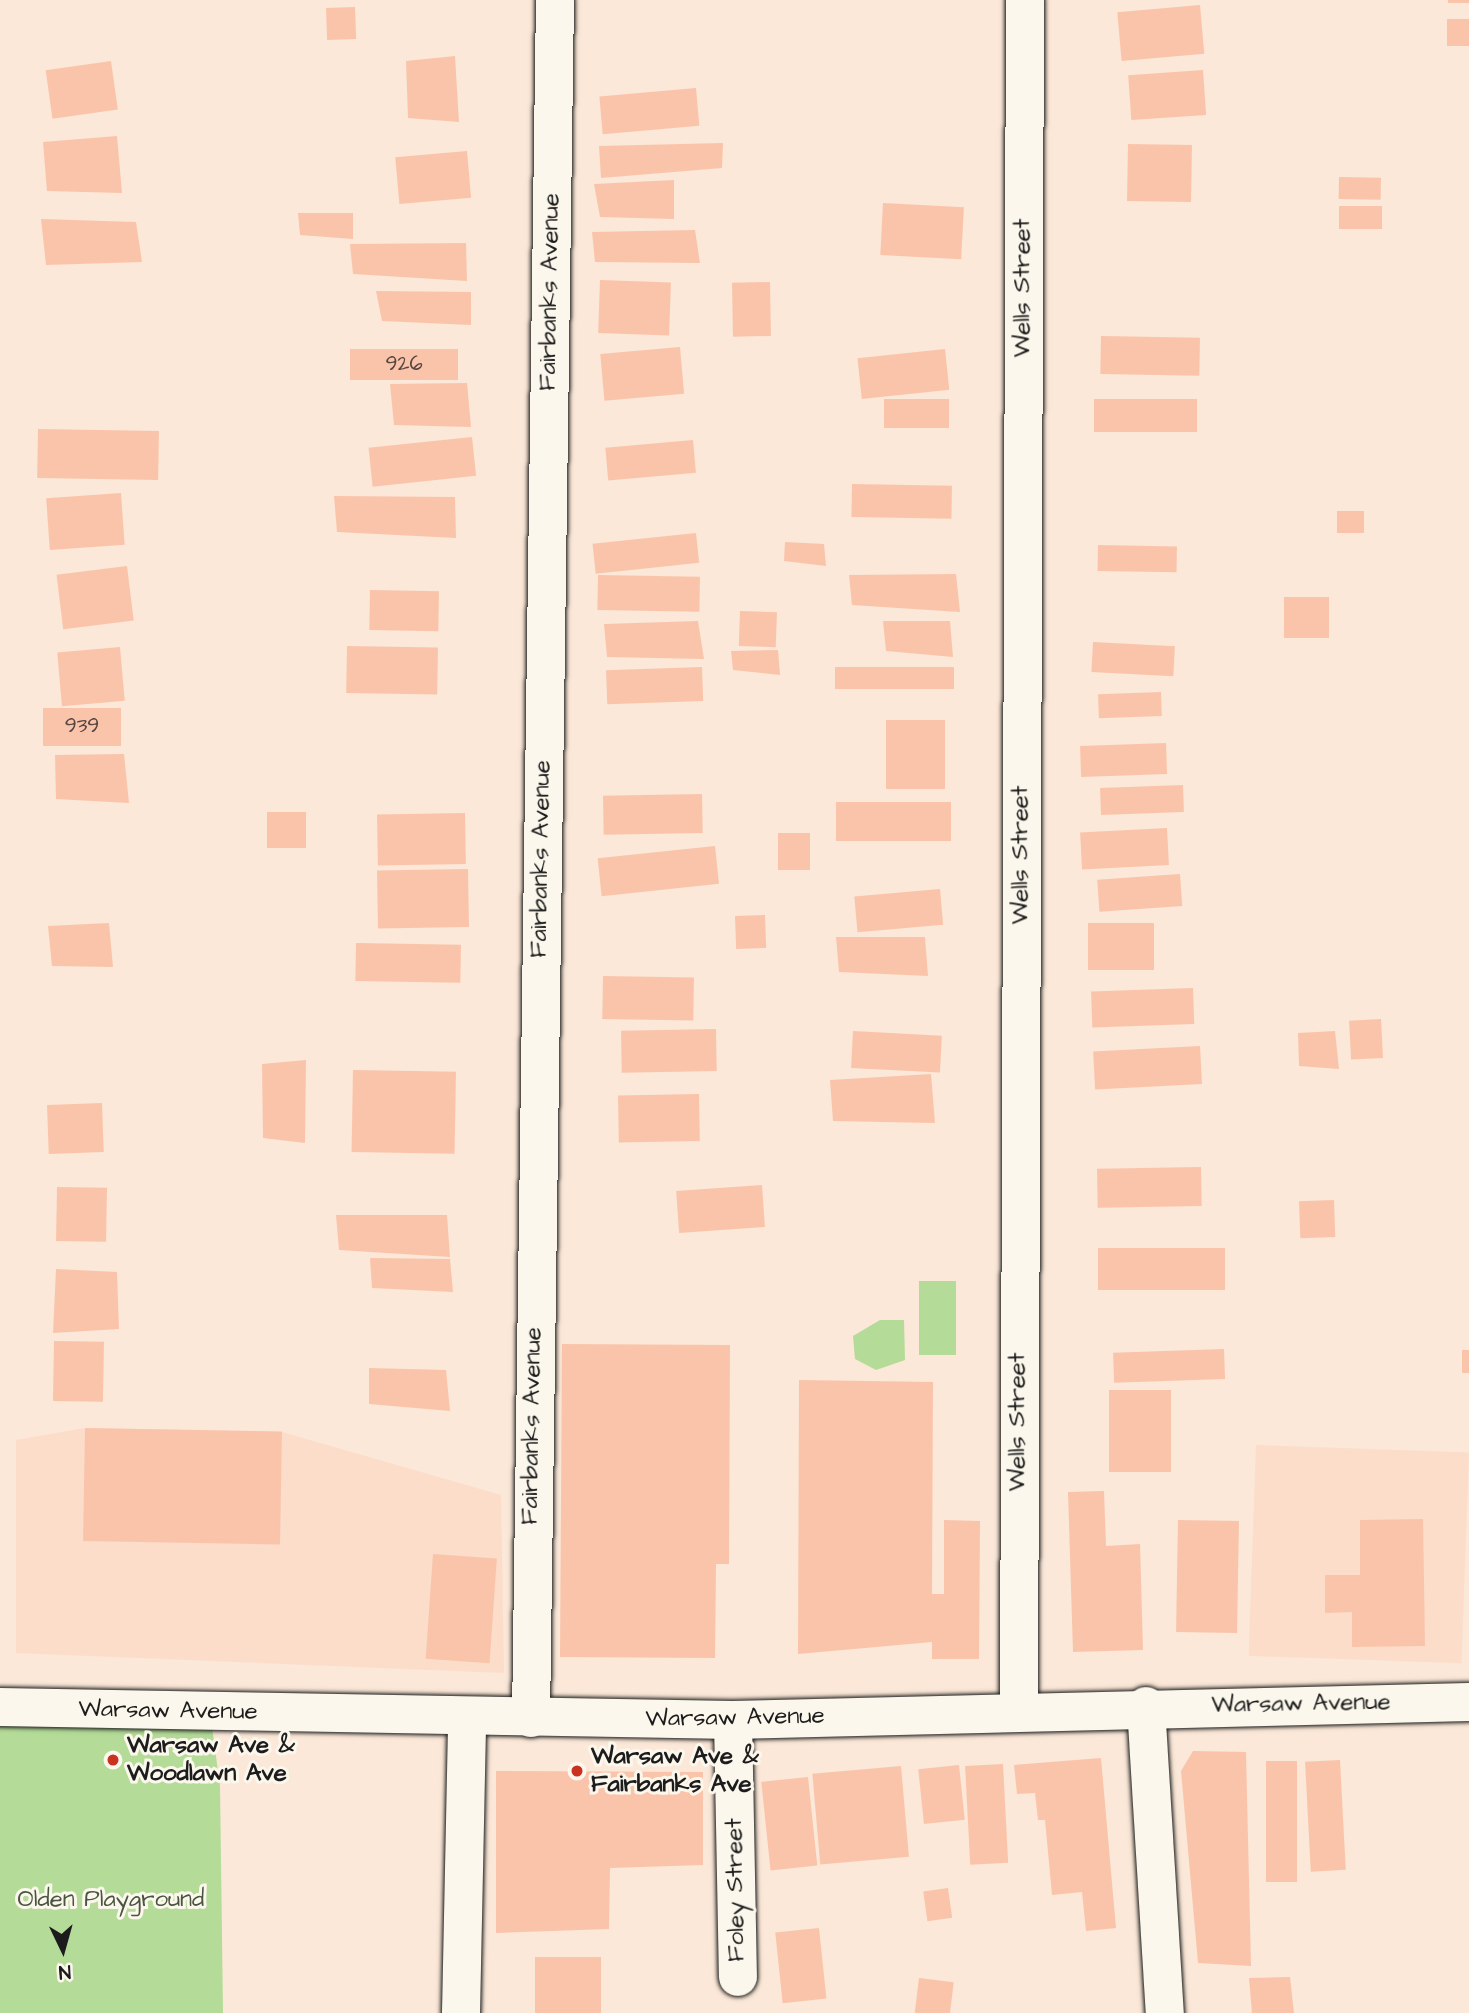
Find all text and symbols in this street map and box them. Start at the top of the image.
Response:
street label: Fairbanks Avenue [534,193,566,391]
street label: Wells Street [1009,219,1037,357]
house number: 926 [385,351,423,377]
house number: 939 [65,713,99,739]
street label: Fairbanks Avenue [525,760,557,958]
street label: Wells Street [1007,786,1035,924]
street label: Fairbanks Avenue [516,1327,548,1525]
street label: Wells Street [1004,1353,1032,1491]
street label: Warsaw Avenue [1211,1688,1391,1720]
street label: Warsaw Avenue [78,1695,258,1727]
street label: Warsaw Avenue [645,1702,825,1734]
place label: Warsaw Ave & Woodlawn Ave [127,1732,295,1788]
place label: Warsaw Ave & Fairbanks Ave [591,1743,759,1799]
marker: Warsaw Ave & Woodlawn Ave [105,1752,121,1768]
marker: Warsaw Ave & Fairbanks Ave [569,1763,585,1779]
street label: Foley Street [720,1818,752,1962]
park label: Olden Playground [18,1886,204,1914]
north arrow [28,1915,98,1985]
text: N [58,1957,72,1985]

